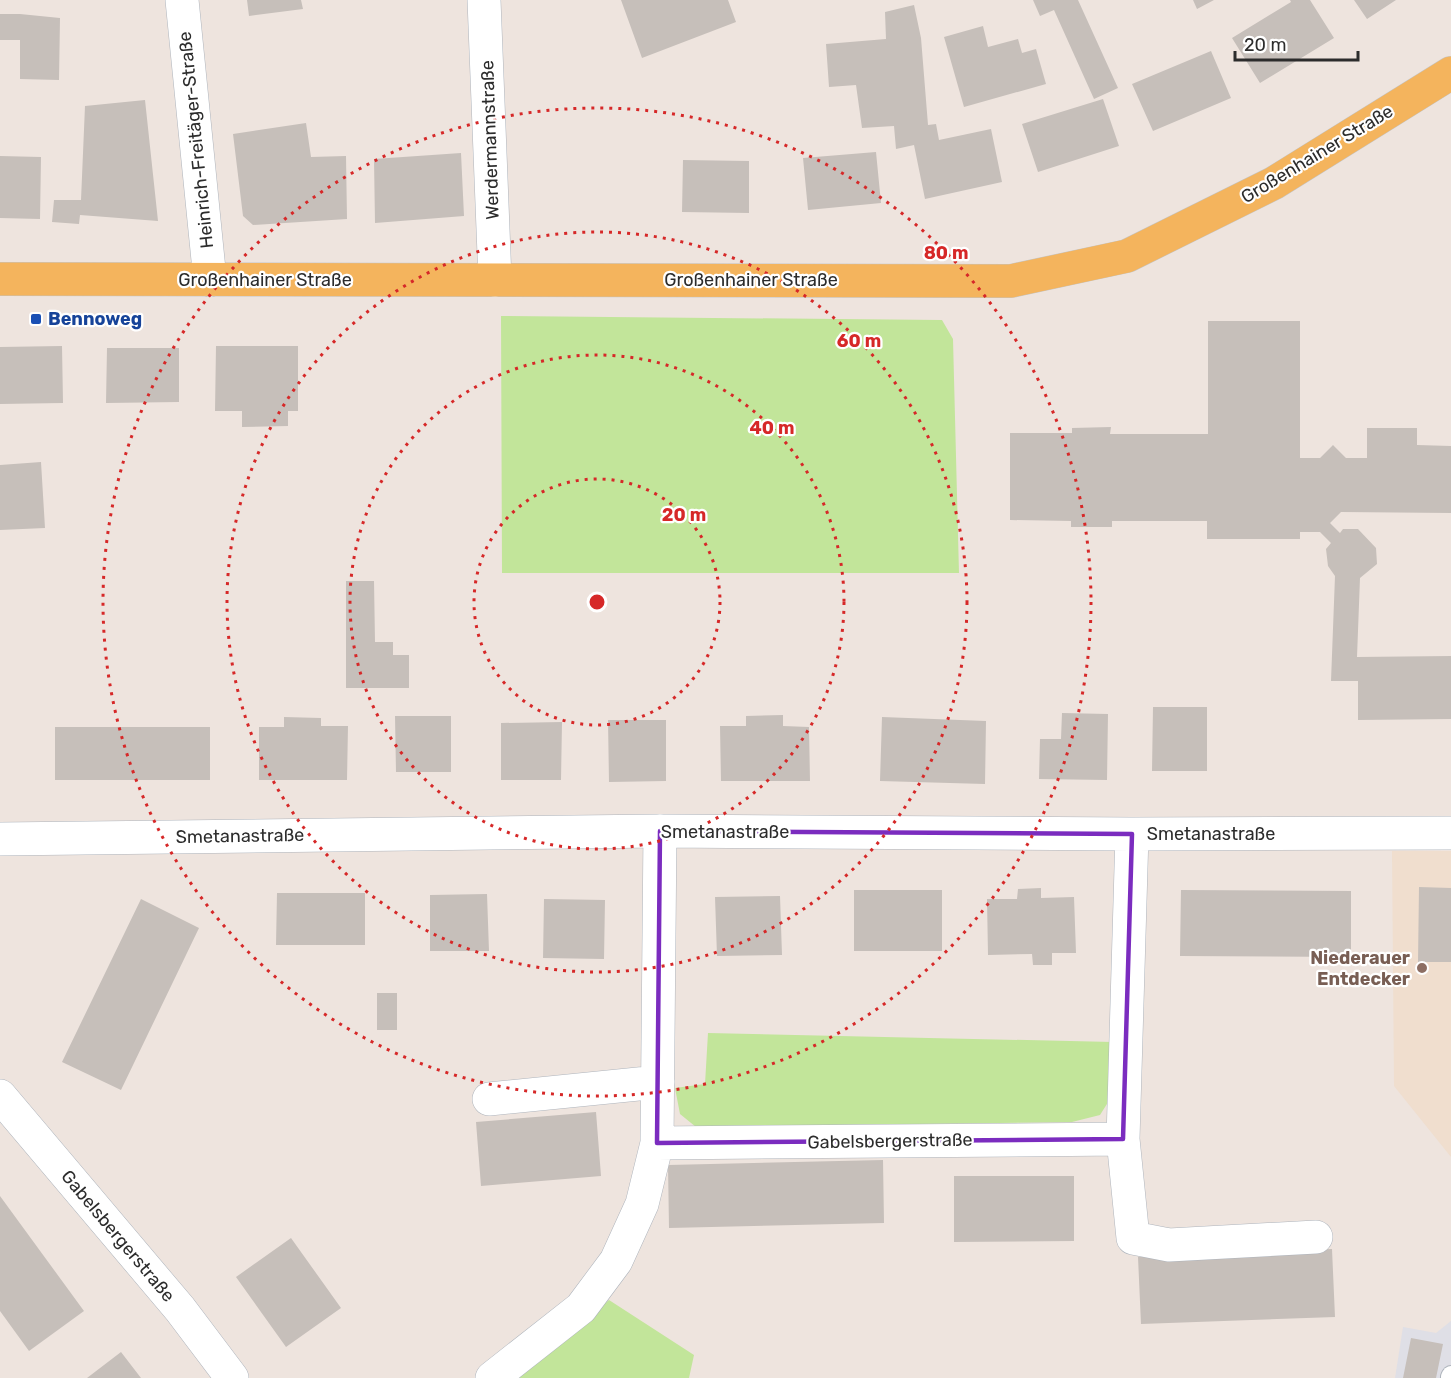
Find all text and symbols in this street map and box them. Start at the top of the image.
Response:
scale bar [1235,24,1358,62]
street label: Heinrich-Freitäger-Straße [174,30,218,250]
text: 20 m [1244,34,1286,56]
street label: Werdermannstraße [476,60,504,220]
street label: Großenhainer Straße [1237,100,1397,208]
text: 80 m [924,242,968,264]
street label: Großenhainer Straße [178,269,352,291]
street label: Großenhainer Straße [664,269,838,291]
place label: Bennoweg [48,308,142,330]
marker: Bennoweg [29,312,43,326]
text: 60 m [837,330,881,352]
text: 40 m [750,417,794,439]
text: 20 m [662,504,706,526]
centre of rings [587,592,607,612]
street label: Smetanastraße [661,821,789,843]
street label: Smetanastraße [1147,823,1275,845]
street label: Smetanastraße [176,824,304,848]
place label: Niederauer Entdecker [1310,947,1410,990]
marker: Niederauer Entdecker [1415,961,1429,975]
street label: Gabelsbergerstraße [807,1129,973,1153]
street label: Gabelsbergerstraße [56,1166,180,1306]

